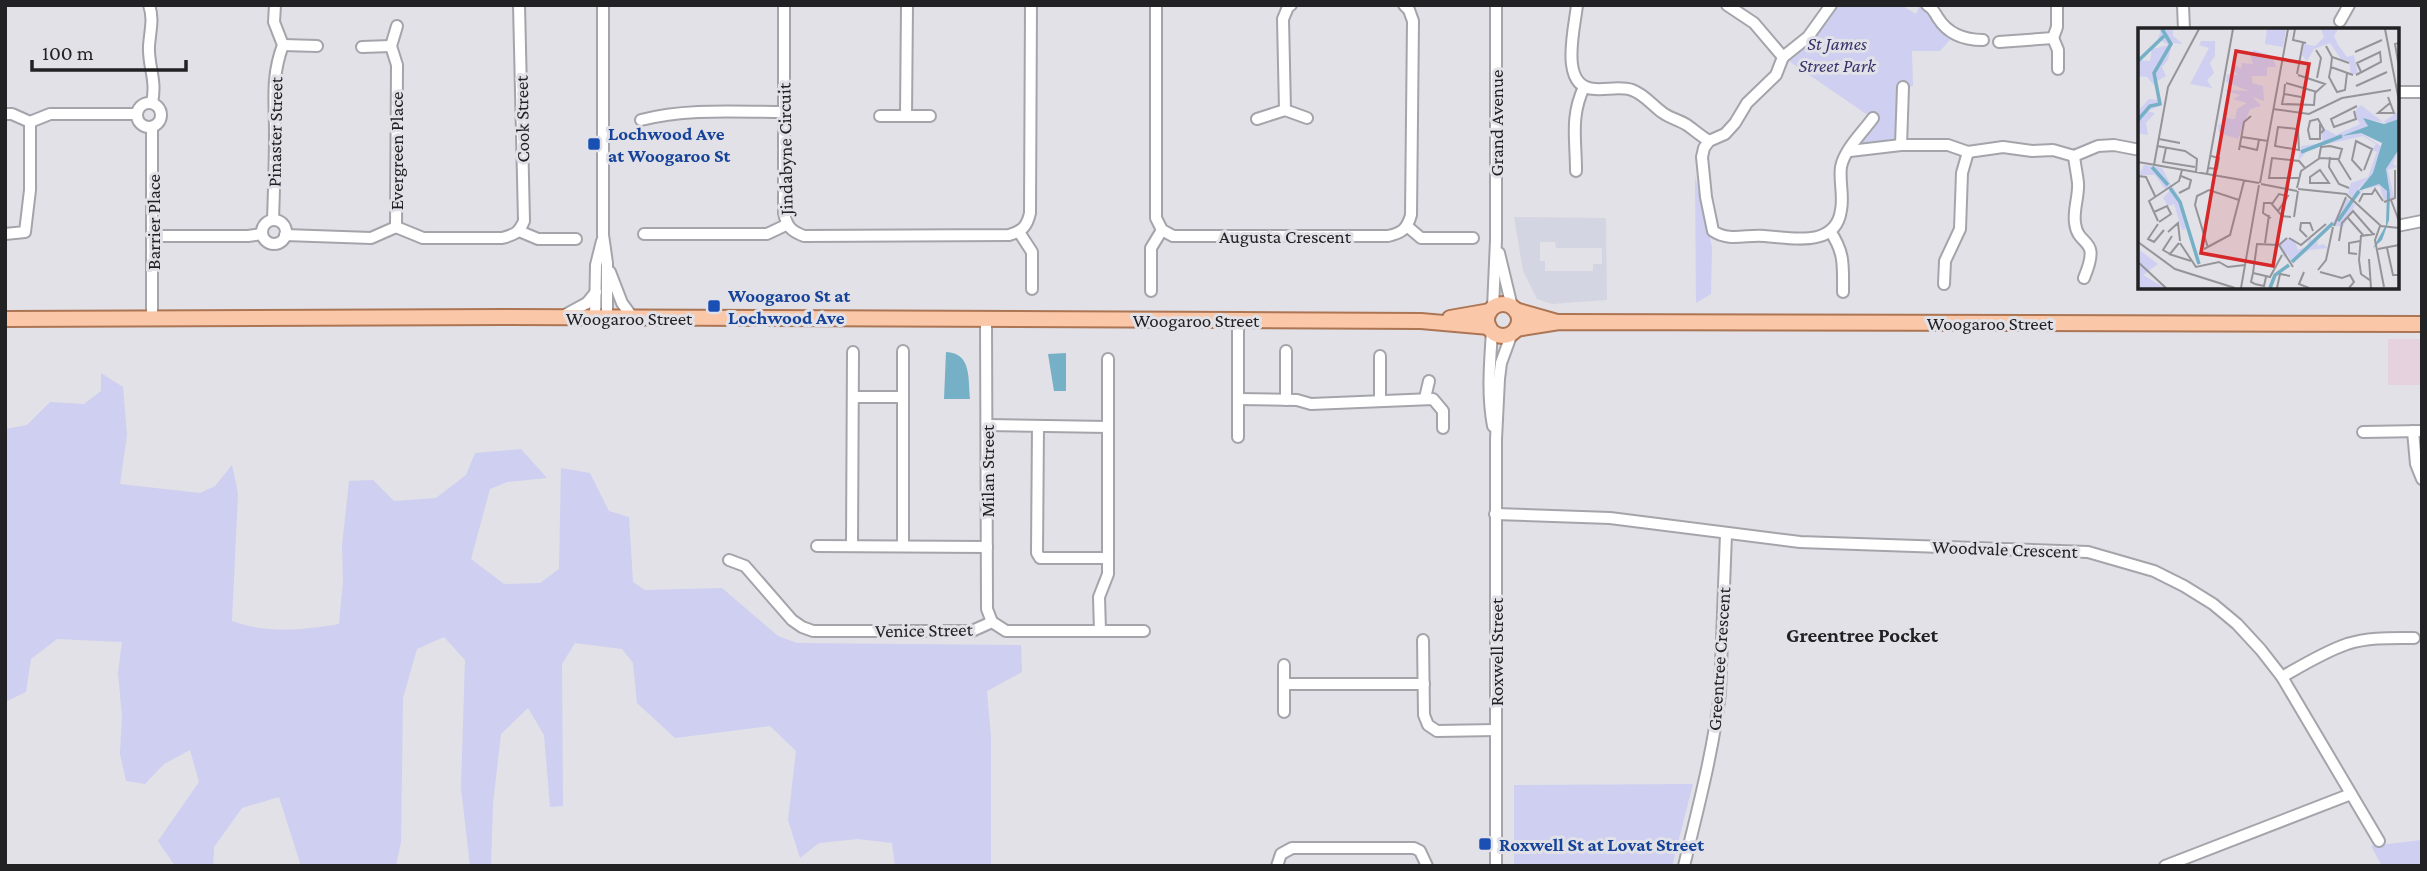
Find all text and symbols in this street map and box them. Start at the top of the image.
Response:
scale bar [32,28,186,72]
inset map [2138,28,2399,289]
park label: St James Street Park [1798,33,1876,76]
text: 100 m [42,41,94,65]
street label: Grand Avenue [1486,70,1507,176]
street label: Cook Street [511,75,533,163]
street label: Pinaster Street [264,76,286,187]
street label: Jindabyne Circuit [773,82,797,217]
street label: Evergreen Place [386,92,407,210]
place label: Lochwood Ave at Woogaroo St [608,123,731,166]
marker: Lochwood Ave at Woogaroo St [586,136,602,152]
street label: Barrier Place [143,174,164,270]
street label: Augusta Crescent [1219,226,1352,247]
place label: Woogaroo St at Lochwood Ave [727,285,851,328]
marker: Woogaroo St at Lochwood Ave [706,298,722,314]
street label: Woogaroo Street [566,308,693,329]
street label: Woogaroo Street [1133,310,1260,331]
street label: Woogaroo Street [1927,313,2054,334]
street label: Milan Street [977,424,998,517]
street label: Woodvale Crescent [1932,536,2079,562]
street label: Greentree Crescent [1703,586,1735,732]
street label: Roxwell Street [1486,597,1507,706]
street label: Venice Street [875,619,974,641]
district label: Greentree Pocket [1786,623,1938,647]
place label: Roxwell St at Lovat Street [1499,834,1704,855]
marker: Roxwell St at Lovat Street [1477,836,1493,852]

